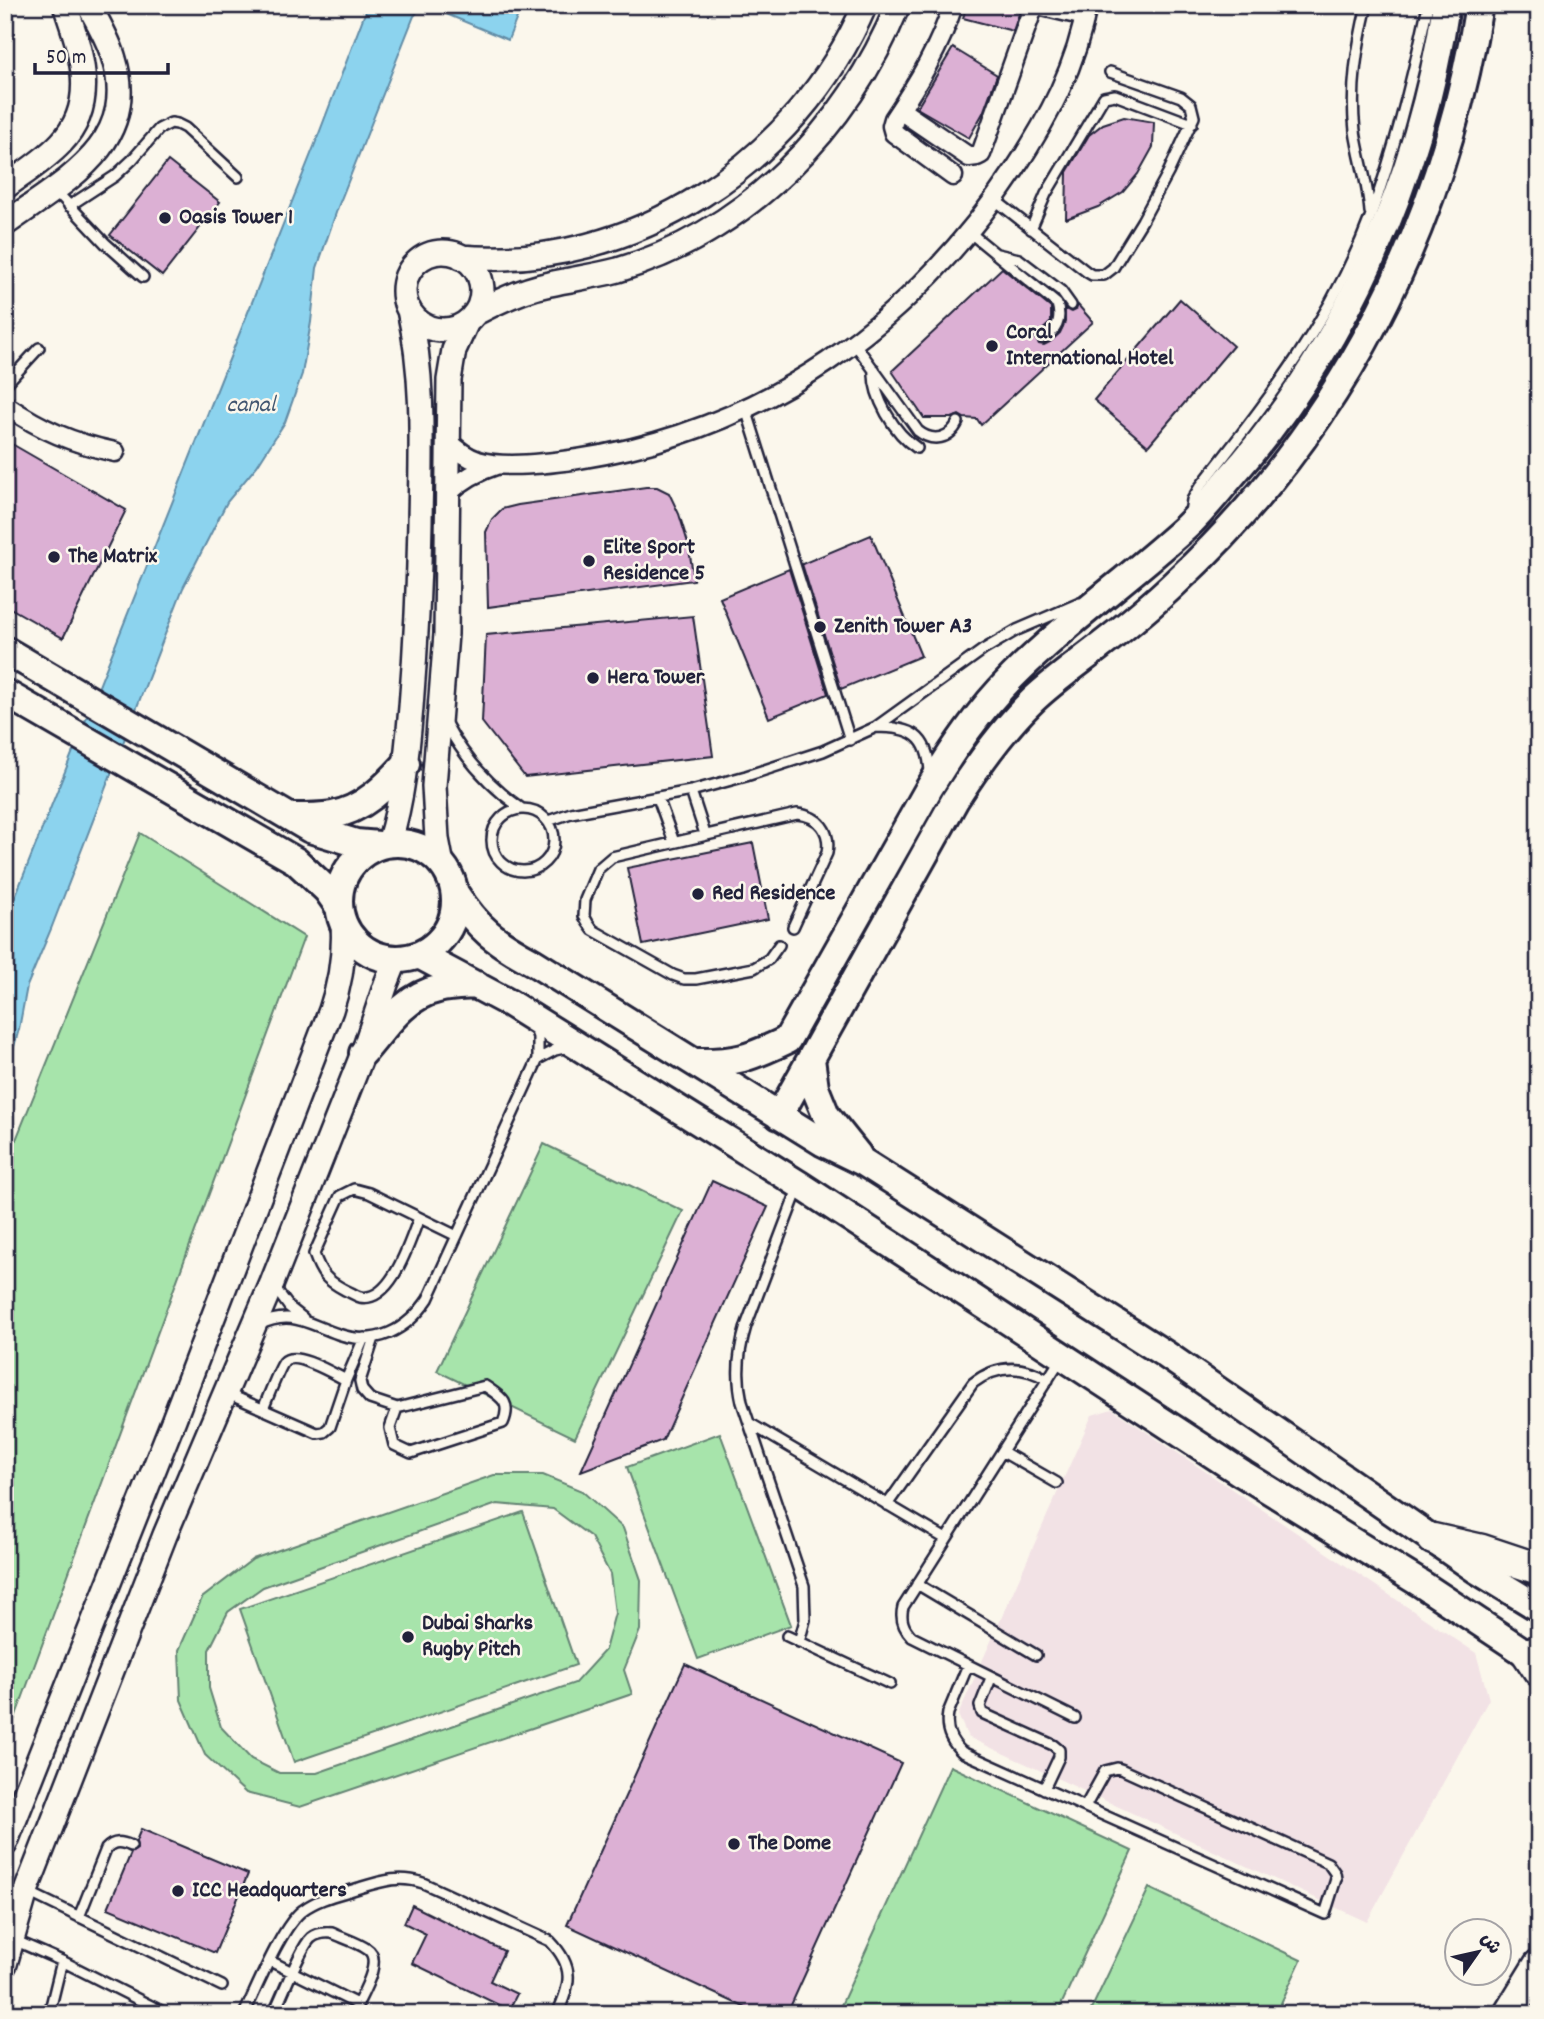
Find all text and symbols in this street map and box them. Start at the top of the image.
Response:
scale bar [35,32,168,76]
text: 50 m [46,44,86,74]
place label: Oasis Tower 1 [179,202,293,235]
marker: Oasis Tower 1 [157,210,173,226]
place label: Coral International Hotel [1006,317,1174,376]
marker: Coral International Hotel [984,338,1000,354]
water label: canal [227,389,278,423]
place label: Elite Sport Residence 5 [603,532,705,591]
place label: The Matrix [68,541,158,574]
marker: The Matrix [46,549,62,565]
marker: Elite Sport Residence 5 [581,553,597,569]
place label: Zenith Tower A3 [834,611,972,644]
marker: Zenith Tower A3 [812,619,828,635]
place label: Hera Tower [607,662,705,695]
marker: Hera Tower [585,670,601,686]
place label: Red Residence [712,878,836,911]
marker: Red Residence [690,886,706,902]
place label: Dubai Sharks Rugby Pitch [422,1608,533,1667]
marker: Dubai Sharks Rugby Pitch [400,1629,416,1645]
place label: The Dome [748,1828,831,1861]
marker: The Dome [726,1836,742,1852]
place label: ICC Headquarters [192,1875,347,1908]
marker: ICC Headquarters [170,1883,186,1899]
north arrow [1442,1918,1512,1988]
text: ش [1472,1928,1506,1961]

